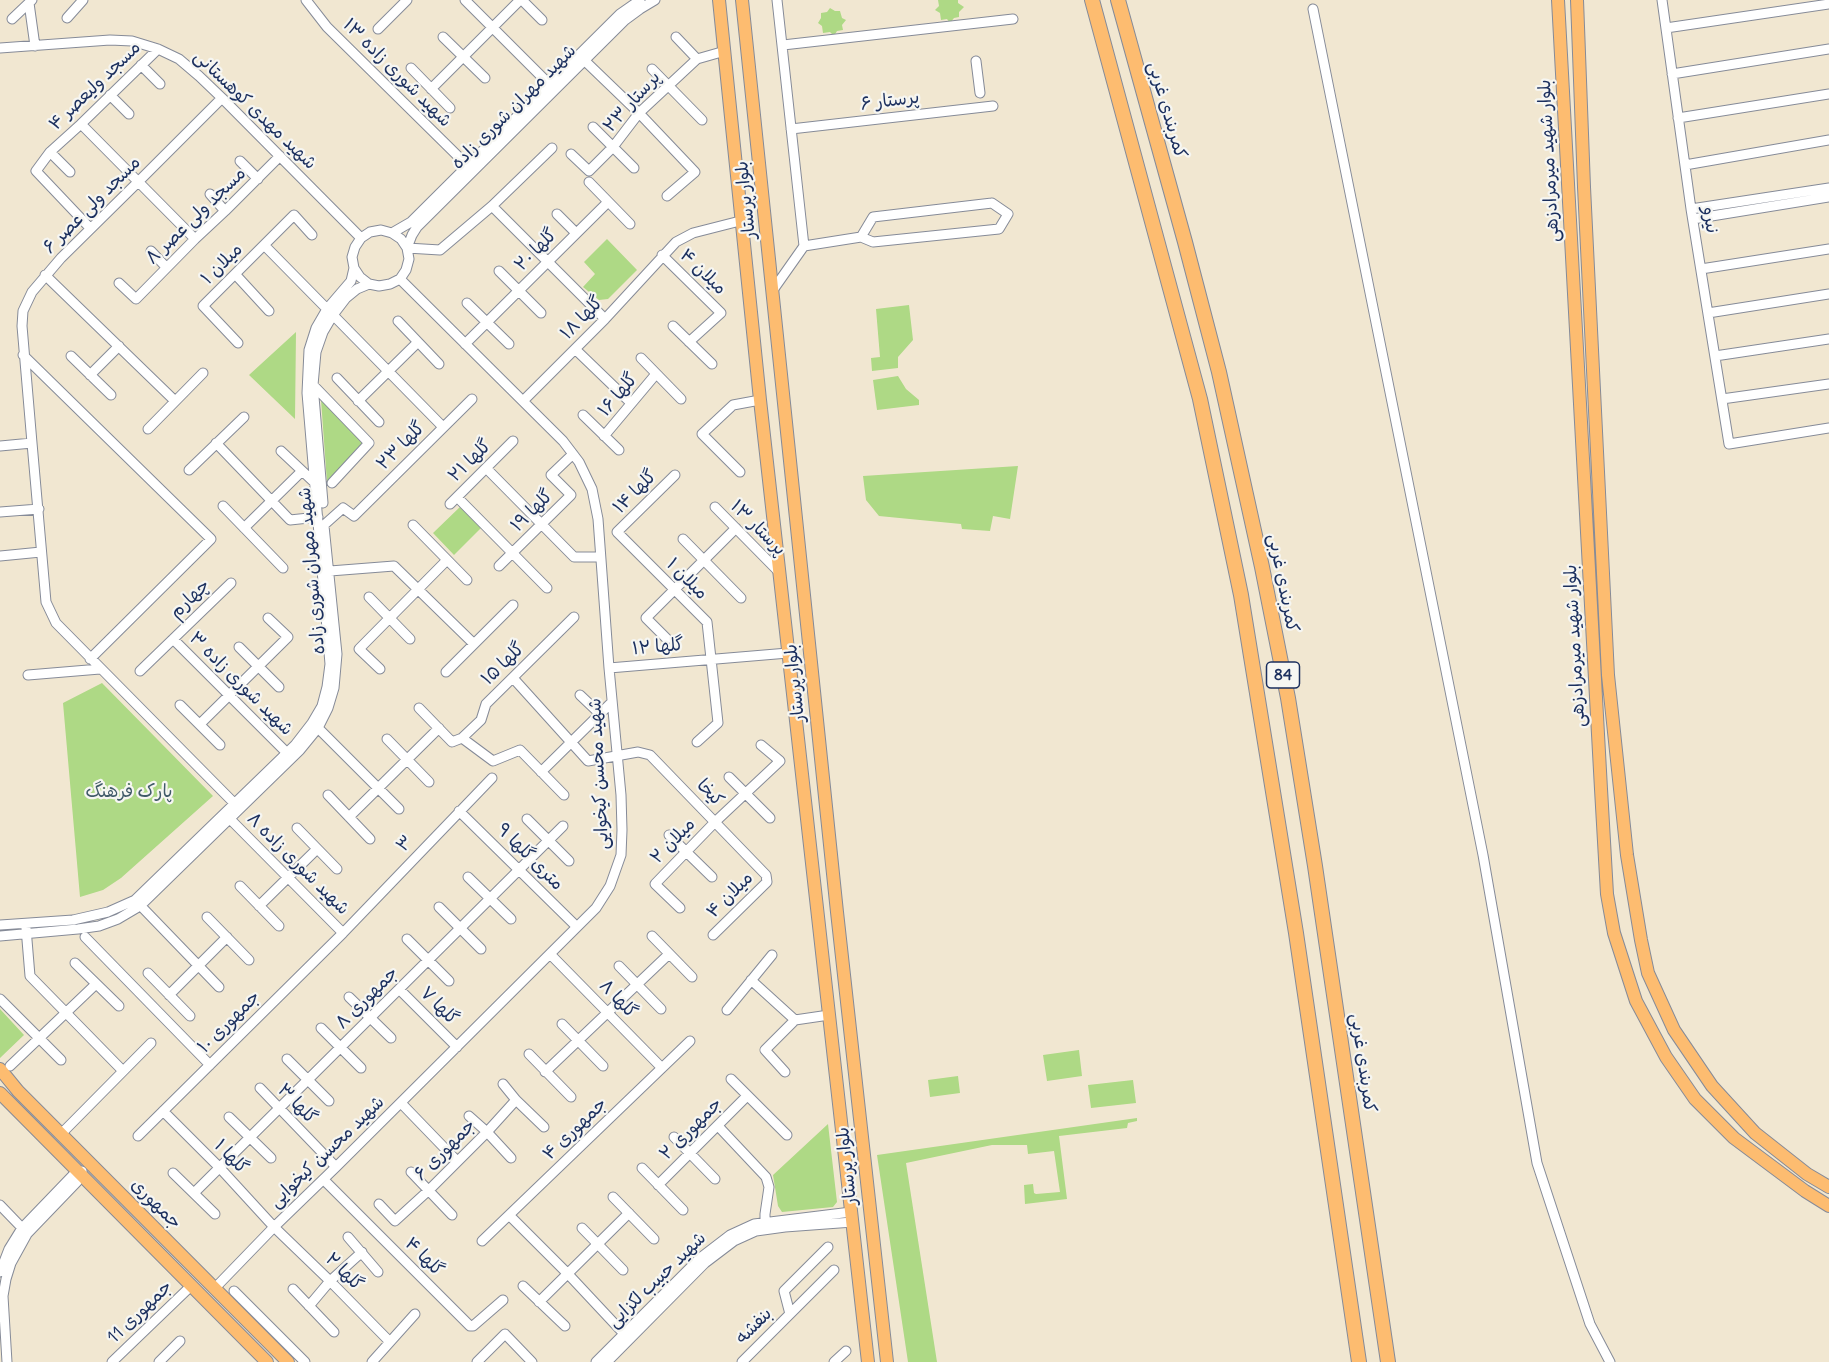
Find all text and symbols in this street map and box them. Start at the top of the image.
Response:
street label: شهید شوری زاده ۱۳ [338,14,456,132]
street label: مسجد ولیعصر ۴ [45,37,145,135]
street label: شهید مهران شوری زاده [447,40,581,174]
street label: شهید مهدی کوهستانی [189,46,321,174]
street label: کمربندی غربی [1143,59,1191,161]
street label: پرستار ۲۳ [599,67,665,137]
street label: بلوار شهید میرمرادزهی [1534,79,1564,243]
street label: پرستار ۶ [859,87,921,115]
street label: مسجد ولی عصر ۶ [39,152,145,258]
street label: بلوار پرستار [731,160,761,240]
street label: مسجد ولی عصر ۸ [142,163,250,269]
street label: نیرو [1697,205,1723,235]
street label: گلها ۲۰ [510,224,562,276]
street label: میلان ۱ [197,239,247,289]
street label: میلان ۴ [675,245,731,299]
street label: گلها ۱۸ [556,292,608,344]
street label: گلها ۱۶ [594,369,642,421]
street label: گلها ۲۳ [372,417,430,475]
street label: گلها ۲۱ [444,435,496,487]
street label: گلها ۱۴ [609,466,661,518]
street label: گلها ۱۹ [506,485,558,537]
street label: شهید مهران شوری زاده [294,486,330,656]
street label: پرستار ۱۳ [726,496,790,560]
street label: کمربندی غربی [1263,532,1303,634]
street label: میلان ۱ [662,554,712,604]
street label: بلوار شهید میرمرادزهی [1560,564,1590,728]
street label: چهارم [165,575,215,623]
street label: شهید شوری زاده ۳ [185,628,297,740]
street label: گلها ۱۲ [631,634,685,660]
street label: گلها ۱۵ [477,638,529,690]
street label: بلوار پرستار [780,643,810,723]
road number: 84 [1266,662,1300,688]
street label: شهید محسن کیخوایی [584,698,614,850]
street label: کیخا [692,775,728,811]
park label: پارک فرهنگ [85,781,173,803]
street label: شهید شوری زاده ۸ [242,808,354,920]
street label: میلان ۲ [646,814,700,868]
street label: ۹ متری گلها [492,819,568,895]
street label: ۳ [392,831,418,857]
street label: میلان ۴ [702,867,758,923]
street label: جمهوری ۸ [331,962,403,1034]
street label: گلها ۸ [594,975,642,1023]
street label: گلها ۷ [415,982,463,1030]
street label: جمهوری ۱۰ [193,986,265,1058]
street label: کمربندی غربی [1345,1012,1381,1114]
street label: گلها ۳ [273,1079,321,1129]
street label: شهید محسن کیخوایی [265,1092,389,1212]
street label: جمهوری ۴ [539,1093,611,1165]
street label: جمهوری ۲ [655,1093,727,1165]
street label: جمهوری ۶ [410,1115,480,1185]
street label: بلوار پرستار [832,1126,862,1206]
street label: گلها ۱ [210,1135,252,1179]
street label: جمهوری [126,1174,186,1234]
street label: شهید حبیب لکزایی [603,1227,711,1333]
street label: گلها ۴ [400,1233,448,1281]
street label: گلها ۲ [320,1248,368,1296]
street label: جمهوری 11 [103,1276,177,1348]
street label: بنفشه [731,1303,777,1349]

